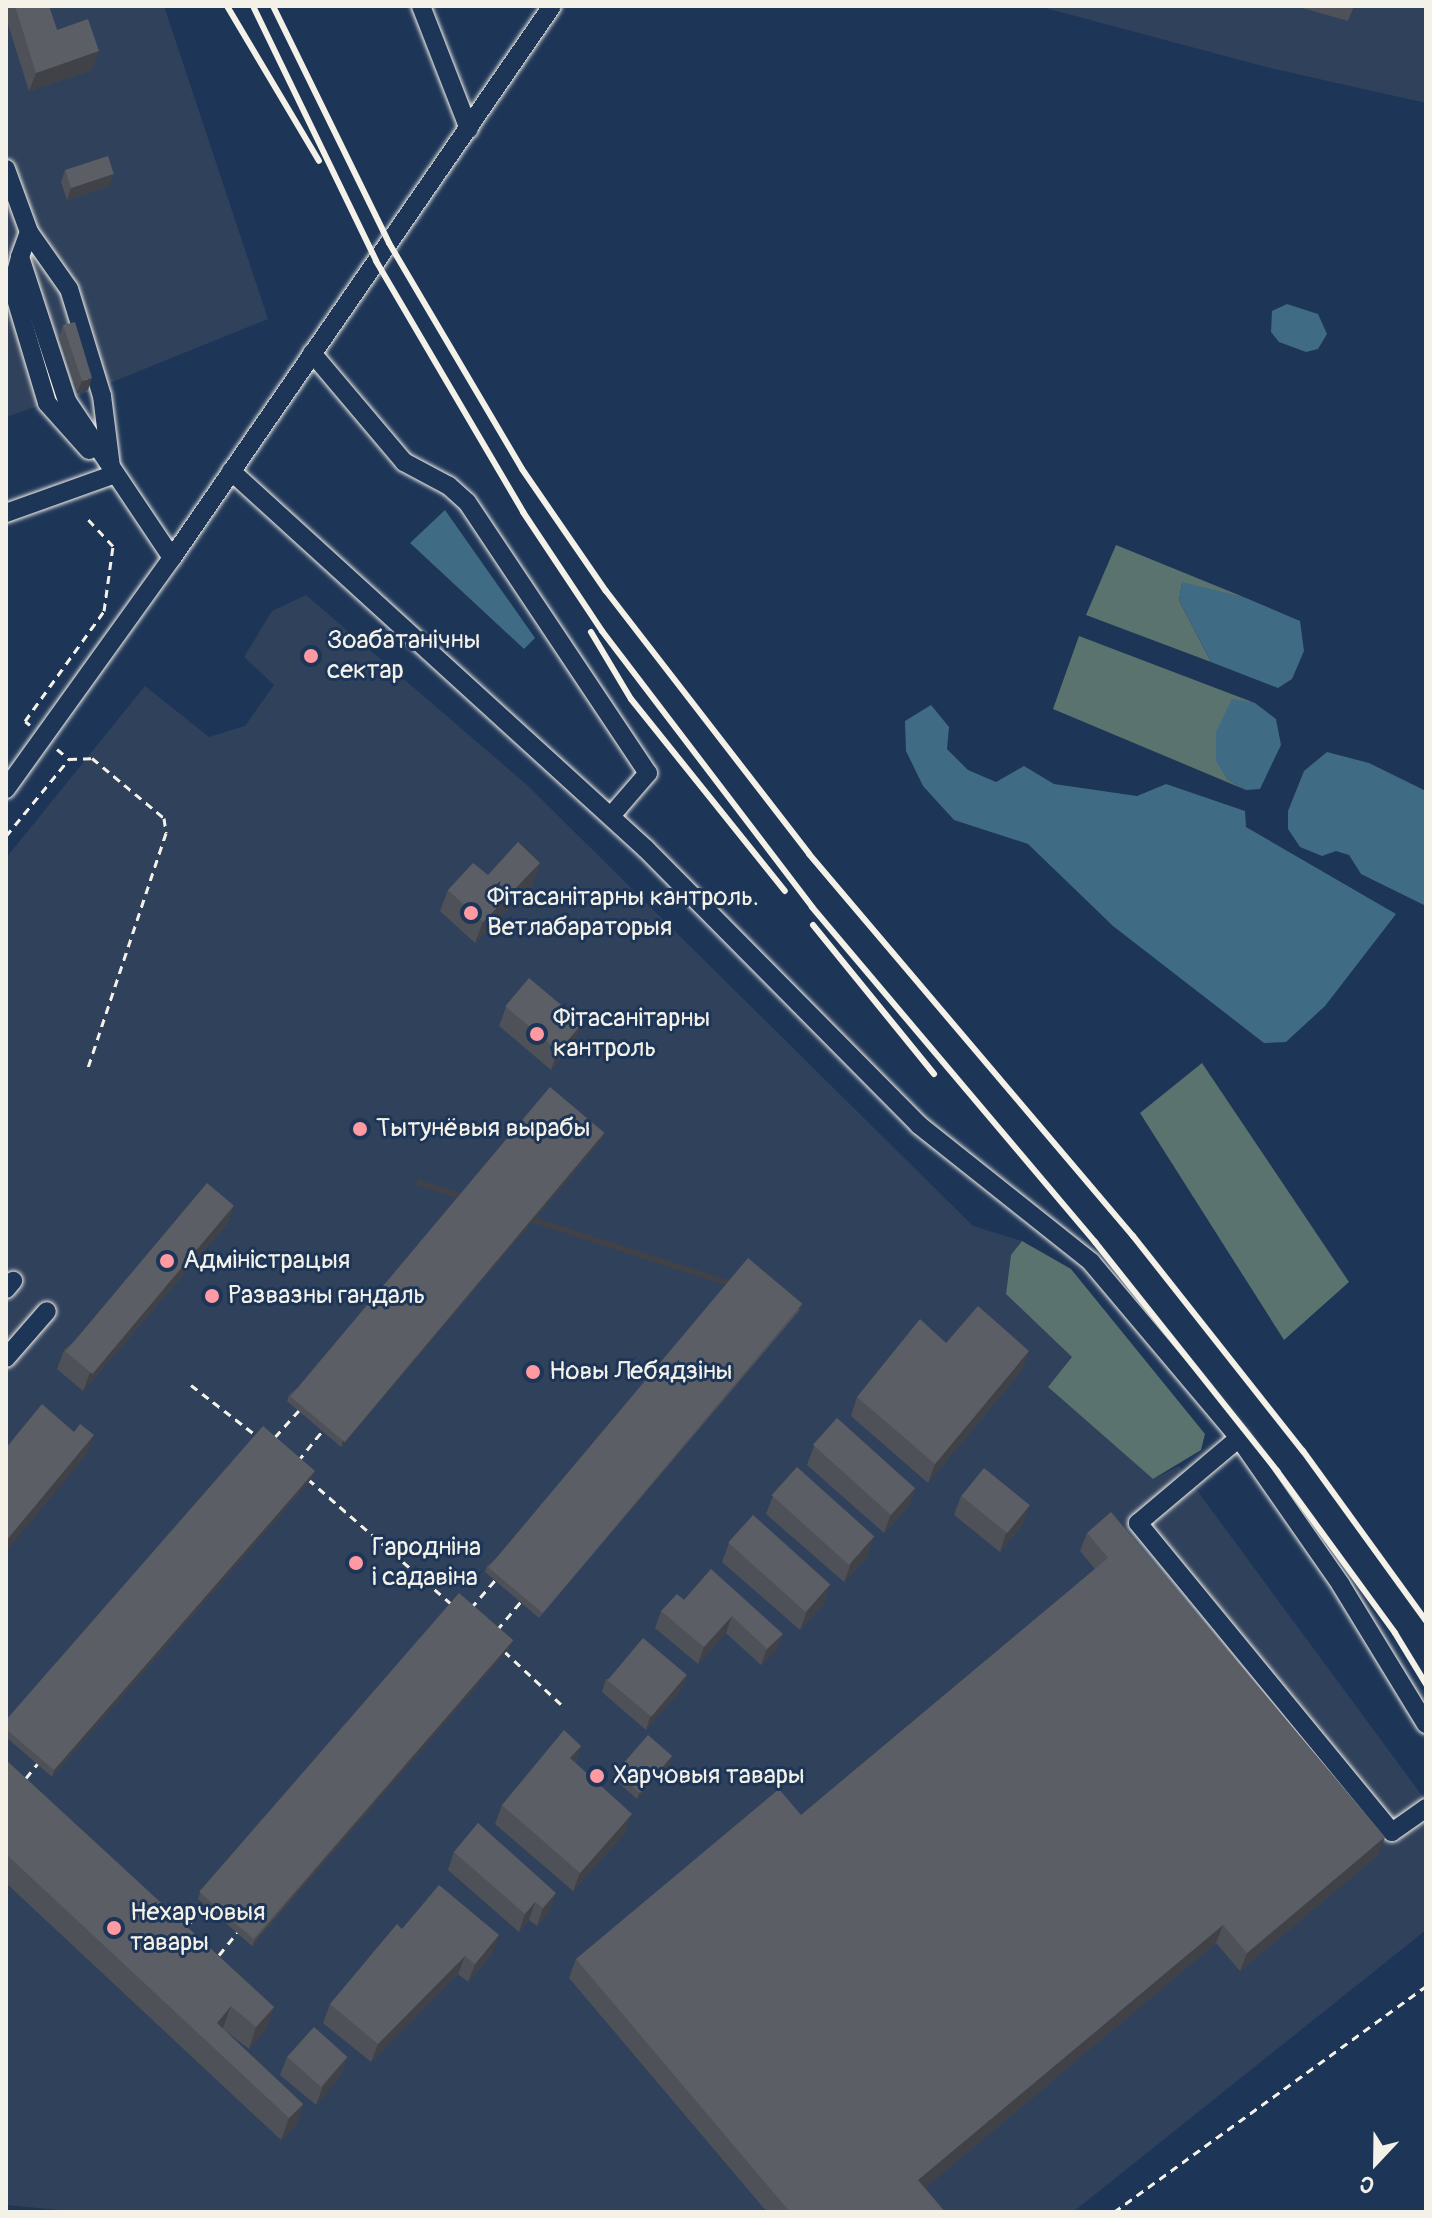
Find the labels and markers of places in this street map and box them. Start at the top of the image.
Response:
place label: Зоабатанічны сектар [327,625,480,686]
marker: Зоабатанічны сектар [302,647,320,665]
place label: Фітасанітарны кантроль. Ветлабараторыя [487,882,759,944]
marker: Фітасанітарны кантроль. Ветлабараторыя [462,904,480,922]
place label: Фітасанітарны кантроль [553,1003,710,1064]
marker: Фітасанітарны кантроль [528,1025,546,1043]
place label: Тытунёвыя вырабы [376,1113,590,1145]
marker: Тытунёвыя вырабы [351,1120,369,1138]
place label: Адміністрацыя [183,1245,350,1277]
marker: Адміністрацыя [158,1252,176,1270]
place label: Развазны гандаль [228,1280,426,1312]
marker: Развазны гандаль [203,1287,221,1305]
place label: Новы Лебядзіны [549,1356,733,1388]
marker: Новы Лебядзіны [524,1363,542,1381]
place label: Гародніна і садавіна [372,1532,481,1594]
marker: Гародніна і садавіна [347,1554,365,1572]
place label: Харчовыя тавары [613,1760,805,1792]
marker: Харчовыя тавары [588,1767,606,1785]
place label: Нехарчовыя тавары [130,1897,265,1958]
marker: Нехарчовыя тавары [105,1919,123,1937]

